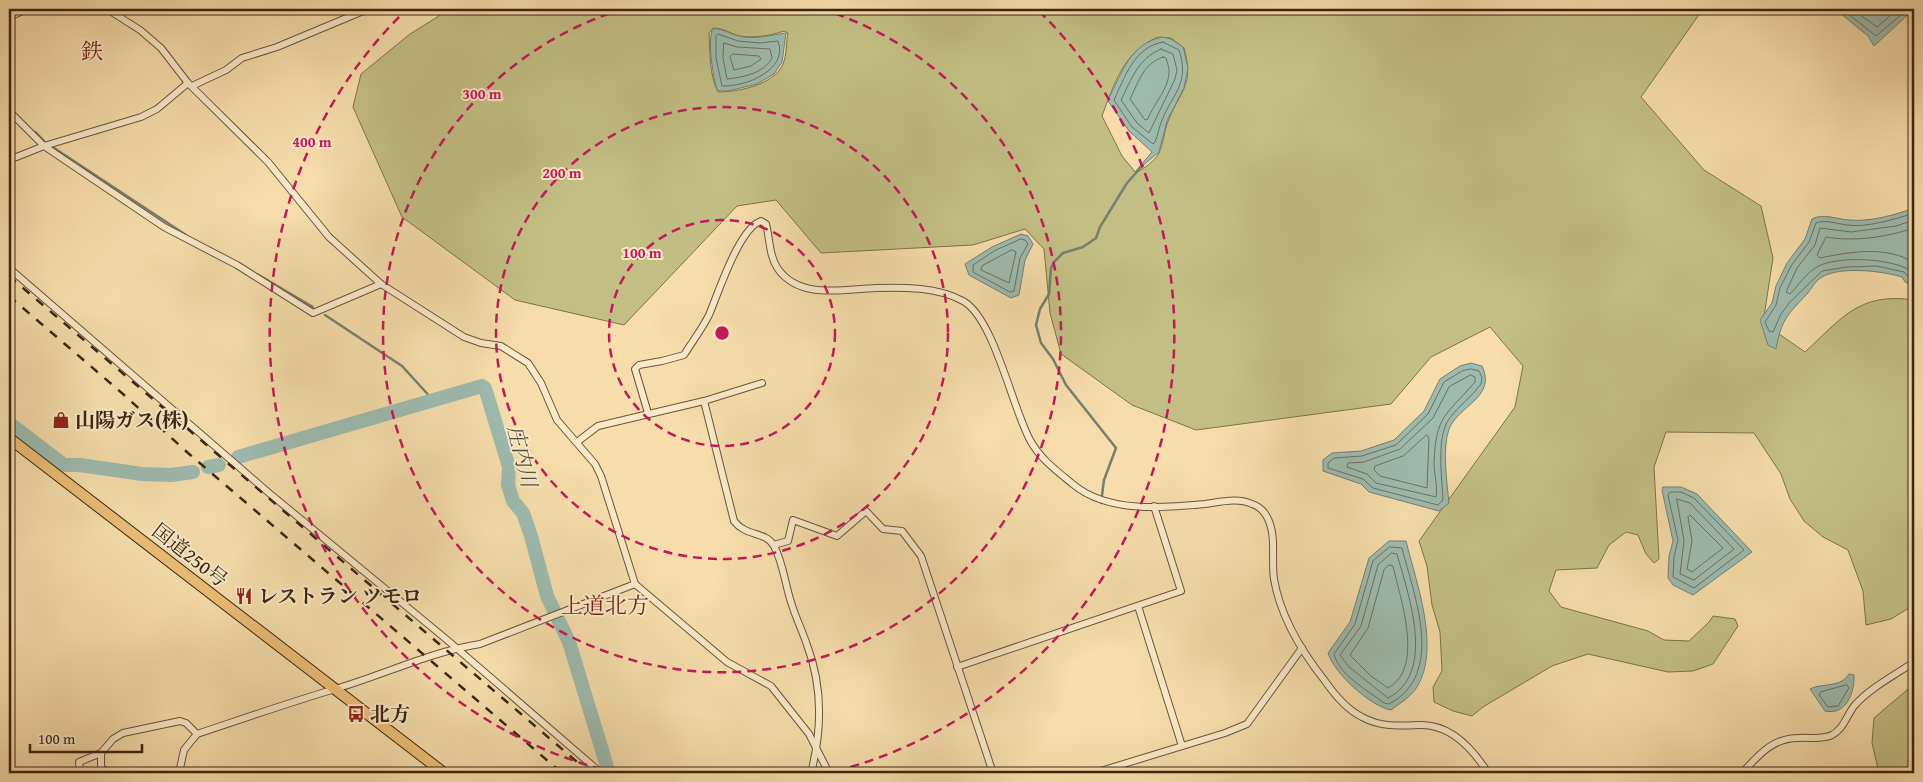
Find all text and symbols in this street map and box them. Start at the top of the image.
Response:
district label: 鉄 [81,35,103,67]
text: 300 m [462,83,502,104]
text: 400 m [292,131,332,152]
text: 200 m [542,162,582,183]
text: 100 m [622,242,662,263]
centre of rings [713,324,731,342]
place label: 山陽ガス(株) [75,405,188,434]
shop icon: 山陽ガス(株) [51,410,71,430]
water label: 庄内川 [500,422,546,492]
street label: 国道250号 [146,516,234,593]
place label: レストラン ツモロ [258,581,422,610]
restaurant icon: レストラン ツモロ [234,586,254,606]
district label: 上道北方 [561,589,649,621]
place label: 北方 [370,699,410,728]
bus stop icon: 北方 [346,704,366,724]
scale bar [30,722,142,754]
text: 100 m [38,728,76,749]

